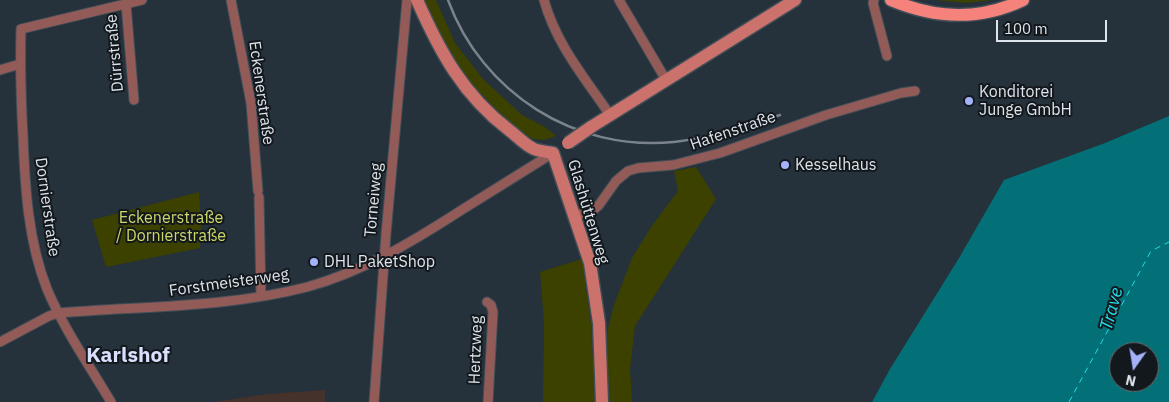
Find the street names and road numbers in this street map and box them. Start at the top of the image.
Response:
street label: Dürrstraße [102,13,128,93]
street label: Eckenerstraße [244,40,278,146]
street label: Hafenstraße [688,107,778,155]
street label: Dornierstraße [31,156,63,258]
street label: Glashüttenweg [563,157,613,267]
street label: Torneiweg [361,162,387,238]
street label: Forstmeisterweg [168,265,290,301]
street label: Hertzweg [465,315,487,385]

